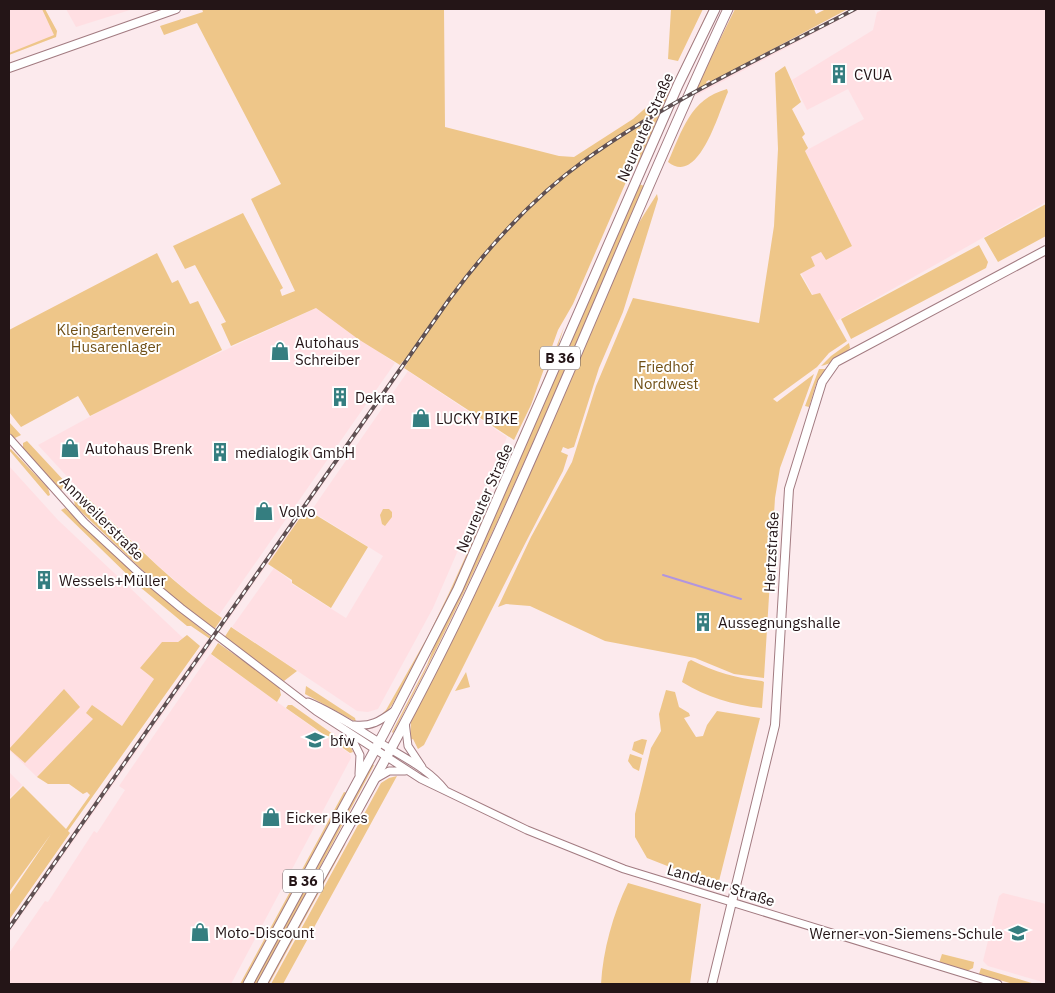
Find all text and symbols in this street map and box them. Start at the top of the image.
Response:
building icon: CVUA [828,63,850,85]
place label: CVUA [854,65,892,84]
street label: Neureuter Straße [612,70,678,184]
park label: Kleingartenverein Husarenlager [57,320,175,356]
place label: Autohaus Schreiber [295,333,360,369]
shop icon: Autohaus Schreiber [269,340,291,362]
road number: B 36 [540,346,580,369]
park label: Friedhof Nordwest [633,357,699,393]
building icon: Dekra [329,386,351,408]
place label: Dekra [355,388,395,407]
shop icon: LUCKY BIKE [410,407,432,429]
place label: LUCKY BIKE [436,409,518,428]
shop icon: Autohaus Brenk [59,437,81,459]
place label: Autohaus Brenk [85,439,193,458]
building icon: medialogik GmbH [209,441,231,463]
street label: Neureuter Straße [451,441,517,555]
place label: medialogik GmbH [235,443,355,462]
street label: Annweilerstraße [56,472,148,564]
shop icon: Volvo [253,500,275,522]
place label: Volvo [279,502,316,521]
street label: Hertzstraße [759,511,783,593]
building icon: Wessels+Müller [33,569,55,591]
place label: Wessels+Müller [59,571,167,590]
building icon: Aussegnungshalle [692,611,714,633]
place label: Aussegnungshalle [718,613,840,632]
school or university icon: bfw [304,729,326,751]
place label: bfw [330,731,355,750]
shop icon: Eicker Bikes [260,806,282,828]
place label: Eicker Bikes [286,808,368,827]
street label: Landauer Straße [665,860,777,910]
road number: B 36 [283,869,323,892]
shop icon: Moto-Discount [189,921,211,943]
school or university icon: Werner-von-Siemens-Schule [1007,922,1029,944]
place label: Moto-Discount [215,923,315,942]
place label: Werner-von-Siemens-Schule [809,924,1003,943]

